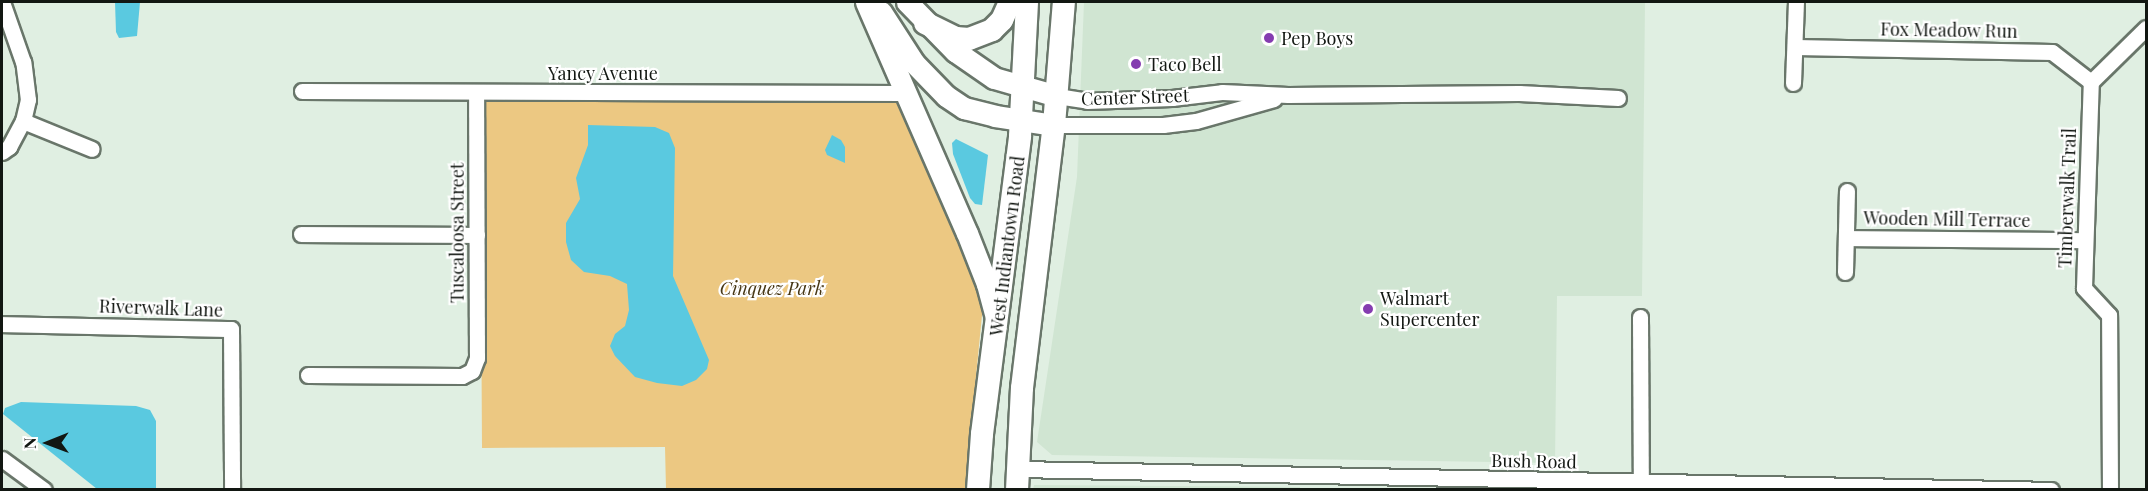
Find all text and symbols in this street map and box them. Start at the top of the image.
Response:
street label: Fox Meadow Run [1880,18,2018,42]
place label: Pep Boys [1281,27,1353,49]
marker: Pep Boys [1262,31,1276,45]
place label: Taco Bell [1148,53,1222,75]
marker: Taco Bell [1129,57,1143,71]
street label: Yancy Avenue [548,62,658,84]
street label: Center Street [1080,84,1190,110]
street label: Timberwalk Trail [2054,127,2080,269]
street label: West Indiantown Road [985,155,1029,337]
street label: Tuscaloosa Street [446,163,468,303]
street label: Wooden Mill Terrace [1863,207,2031,231]
park label: Cinquez Park [720,277,824,299]
place label: Walmart Supercenter [1380,288,1479,330]
street label: Riverwalk Lane [98,295,224,321]
marker: Walmart Supercenter [1361,302,1375,316]
north arrow [18,413,78,473]
text: N [19,437,40,449]
street label: Bush Road [1491,449,1577,473]

